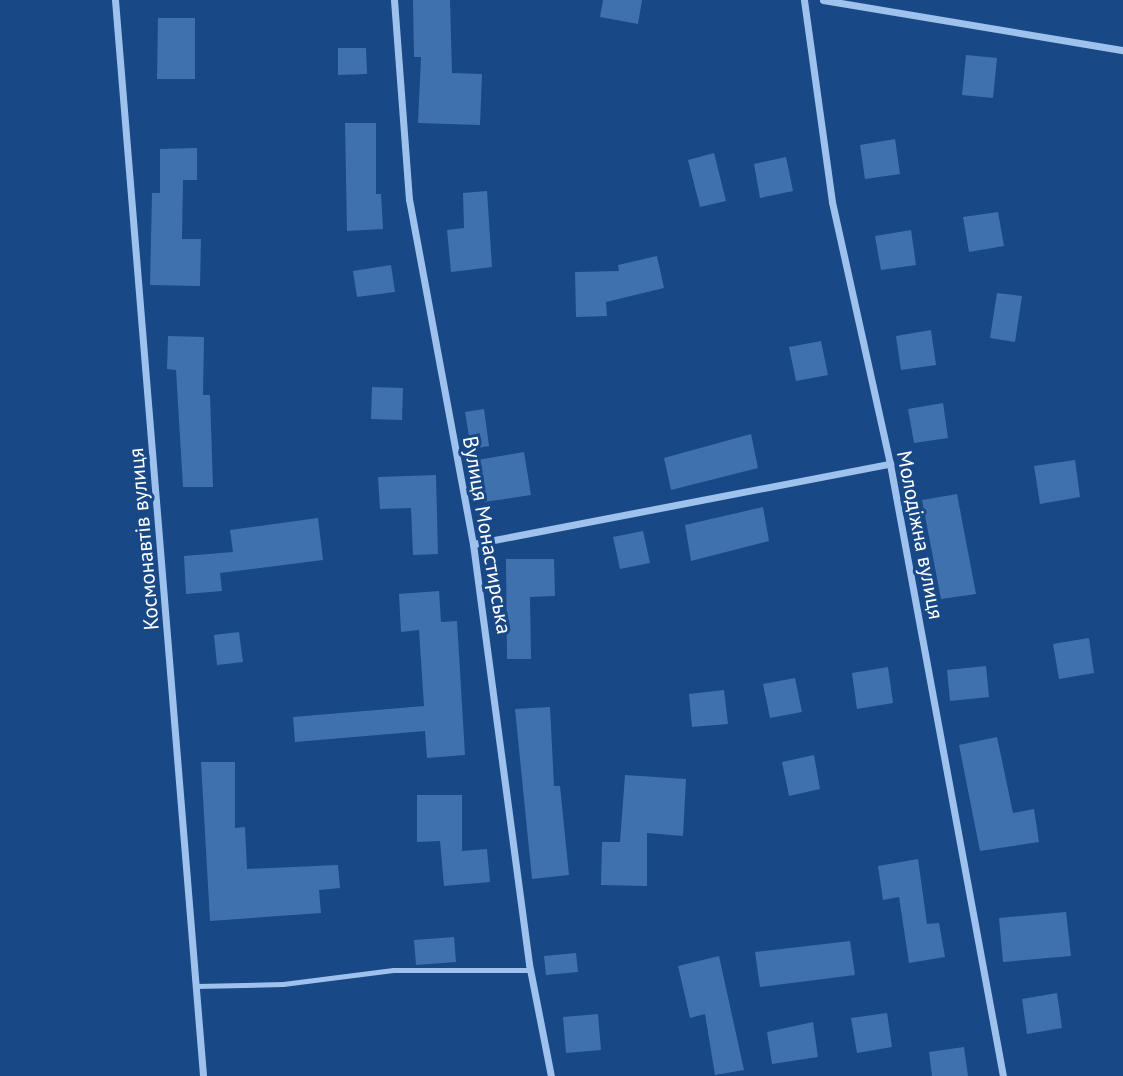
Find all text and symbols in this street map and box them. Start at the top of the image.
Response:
street label: Вулиця Монастирська [457,434,517,636]
street label: Космонавтів вулиця [123,447,165,631]
street label: Молодіжна вулиця [891,449,949,621]

